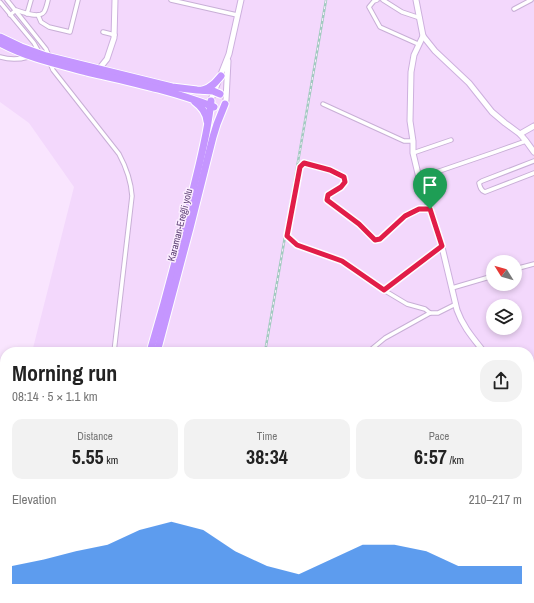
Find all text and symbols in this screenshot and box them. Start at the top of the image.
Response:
pin [413,168,447,209]
icon: arrive [419,174,441,196]
street label: Karaman-Ereğli yolu [165,187,195,263]
north arrow [486,255,522,291]
map controls [486,255,522,335]
button: layers [486,299,522,335]
text: Morning run [12,358,117,388]
button: share [480,360,522,402]
text: 08:14 · 5 × 1.1 km [12,388,98,405]
text: Distance [77,429,113,443]
text: Time [257,429,277,443]
text: Pace [429,429,449,443]
text: 5.55 [72,443,104,470]
text: 38:34 [246,443,288,470]
text: 6:57 [414,443,447,470]
text: km [104,453,118,467]
text: /km [447,453,464,467]
text: Elevation [12,491,56,508]
text: 210–217 m [469,491,522,508]

